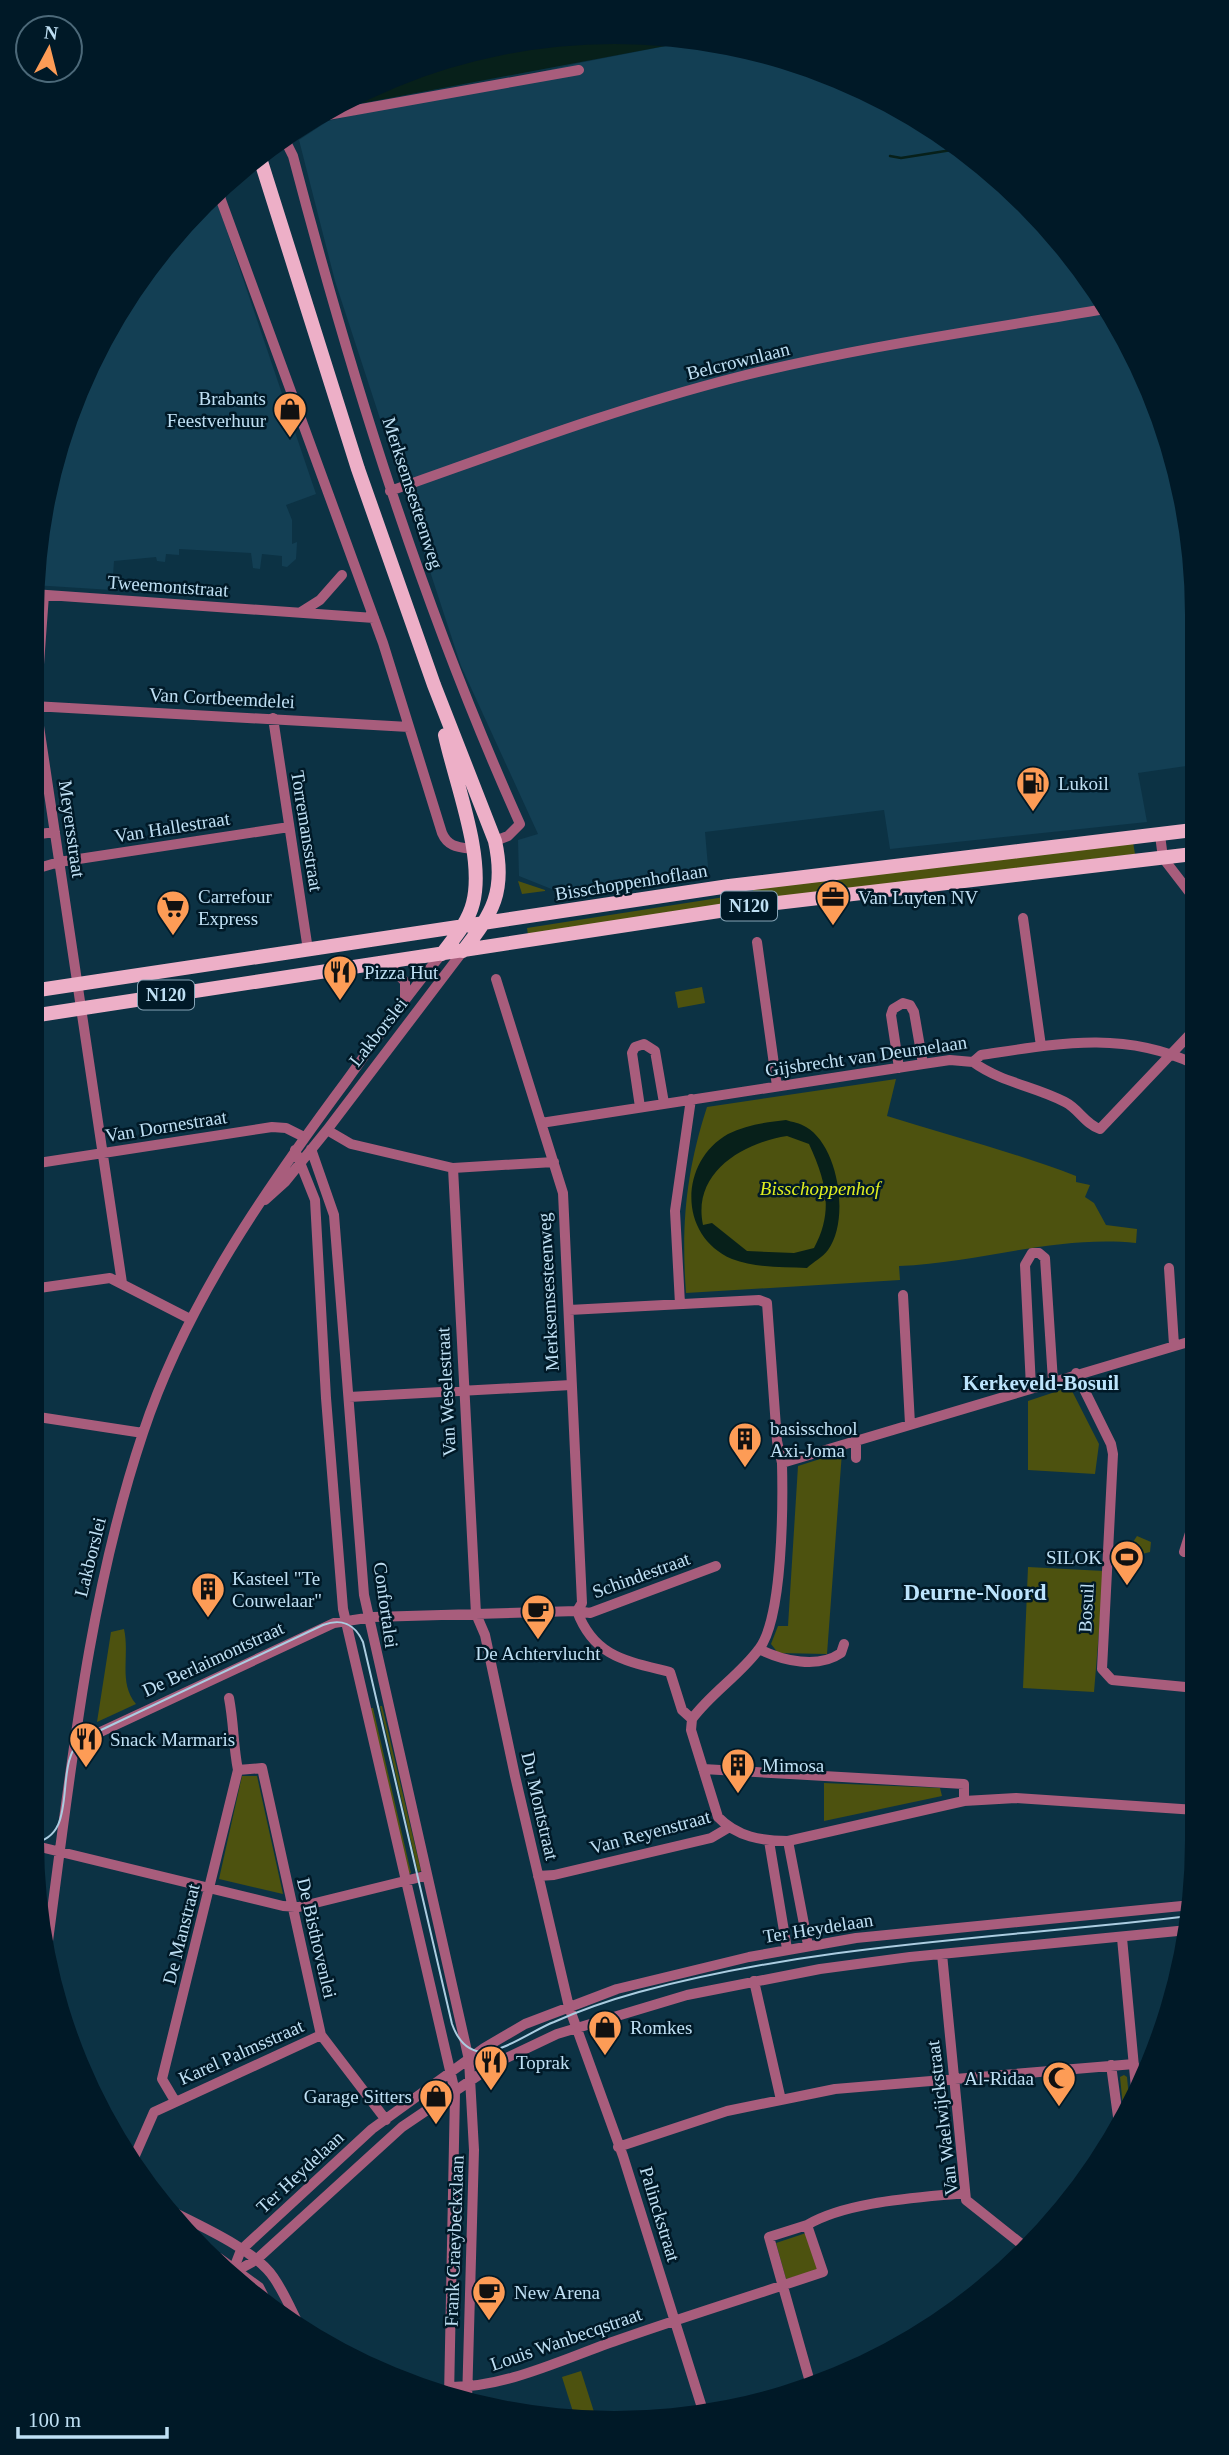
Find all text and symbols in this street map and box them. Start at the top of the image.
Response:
north arrow [14,14,84,84]
text: N [43,21,59,44]
street label: Belcrownlaan [684,338,792,384]
place label: Brabants Feestverhuur [167,388,267,431]
shop icon: Brabants Feestverhuur [271,390,309,439]
street label: Merksemsesteenweg [379,414,448,572]
street label: Tweemontstraat [107,571,230,601]
street label: Van Cortbeemdelei [148,684,296,712]
fuel station icon: Lukoil [1014,764,1052,813]
street label: Torremansstraat [287,769,327,894]
place label: Lukoil [1058,773,1109,794]
street label: Meyersstraat [55,779,89,880]
street label: Van Hallestraat [113,807,232,846]
street label: Bisschoppenhoflaan [553,859,709,904]
office icon: Van Luyten NV [814,878,852,927]
place label: Carrefour Express [198,886,273,929]
place label: Van Luyten NV [858,887,979,908]
supermarket icon: Carrefour Express [154,888,192,937]
road number: N120 [721,891,777,920]
restaurant icon: Pizza Hut [321,953,359,1002]
place label: Pizza Hut [364,962,439,983]
road number: N120 [138,980,194,1010]
street label: Lakborslei [345,994,411,1070]
street label: Gijsbrecht van Deurnelaan [764,1031,969,1081]
street label: Van Dornestraat [104,1106,229,1146]
park label: Bisschoppenhof [760,1178,883,1199]
street label: Merksemsesteenweg [533,1212,563,1372]
street label: Van Weselestraat [432,1326,460,1457]
district label: Kerkeveld-Bosuil [963,1371,1119,1395]
place label: basisschool Axi-Joma [770,1418,858,1461]
building icon: basisschool Axi-Joma [726,1420,764,1469]
street label: Lakborslei [70,1515,110,1599]
sports icon: SILOK [1108,1538,1146,1587]
street label: Schindestraat [589,1547,693,1602]
place label: SILOK [1046,1547,1102,1568]
street label: Confortalei [370,1561,402,1649]
place label: Kasteel "Te Couwelaar" [232,1568,322,1611]
building icon: Kasteel "Te Couwelaar" [189,1570,227,1619]
district label: Deurne-Noord [903,1580,1047,1605]
street label: Bosuil [1074,1583,1098,1633]
cafe icon: De Achtervlucht [519,1592,557,1641]
street label: De Berlaimontstraat [139,1617,288,1701]
place label: De Achtervlucht [475,1643,601,1664]
restaurant icon: Snack Marmaris [67,1720,105,1769]
place label: Snack Marmaris [110,1729,235,1750]
building icon: Mimosa [719,1746,757,1795]
street label: Du Montstraat [517,1750,563,1863]
place label: Mimosa [762,1755,825,1776]
street label: Van Reyenstraat [587,1806,713,1858]
street label: De Bisthovenlei [293,1876,341,2000]
street label: De Manstraat [158,1881,204,1986]
street label: Ter Heydelaan [762,1909,875,1947]
shop icon: Romkes [586,2008,624,2057]
street label: Karel Palmsstraat [175,2015,307,2089]
place label: Romkes [630,2017,692,2038]
street label: Van Waelwijckstraat [922,2039,962,2197]
restaurant icon: Toprak [472,2043,510,2092]
place label: Toprak [516,2052,570,2073]
mosque icon: Al-Ridaa [1040,2059,1078,2108]
place label: Al-Ridaa [964,2068,1035,2089]
shop icon: Garage Sitters [417,2077,455,2126]
place label: Garage Sitters [304,2086,412,2107]
street label: Ter Heydelaan [252,2126,348,2218]
street label: Frank Craeybeckxlaan [441,2154,468,2327]
street label: Palinckstraat [636,2164,685,2265]
cafe icon: New Arena [470,2273,508,2322]
place label: New Arena [514,2282,601,2303]
street label: Louis Wanbecqstraat [487,2303,645,2375]
scale bar [18,2396,166,2440]
text: 100 m [28,2408,81,2432]

